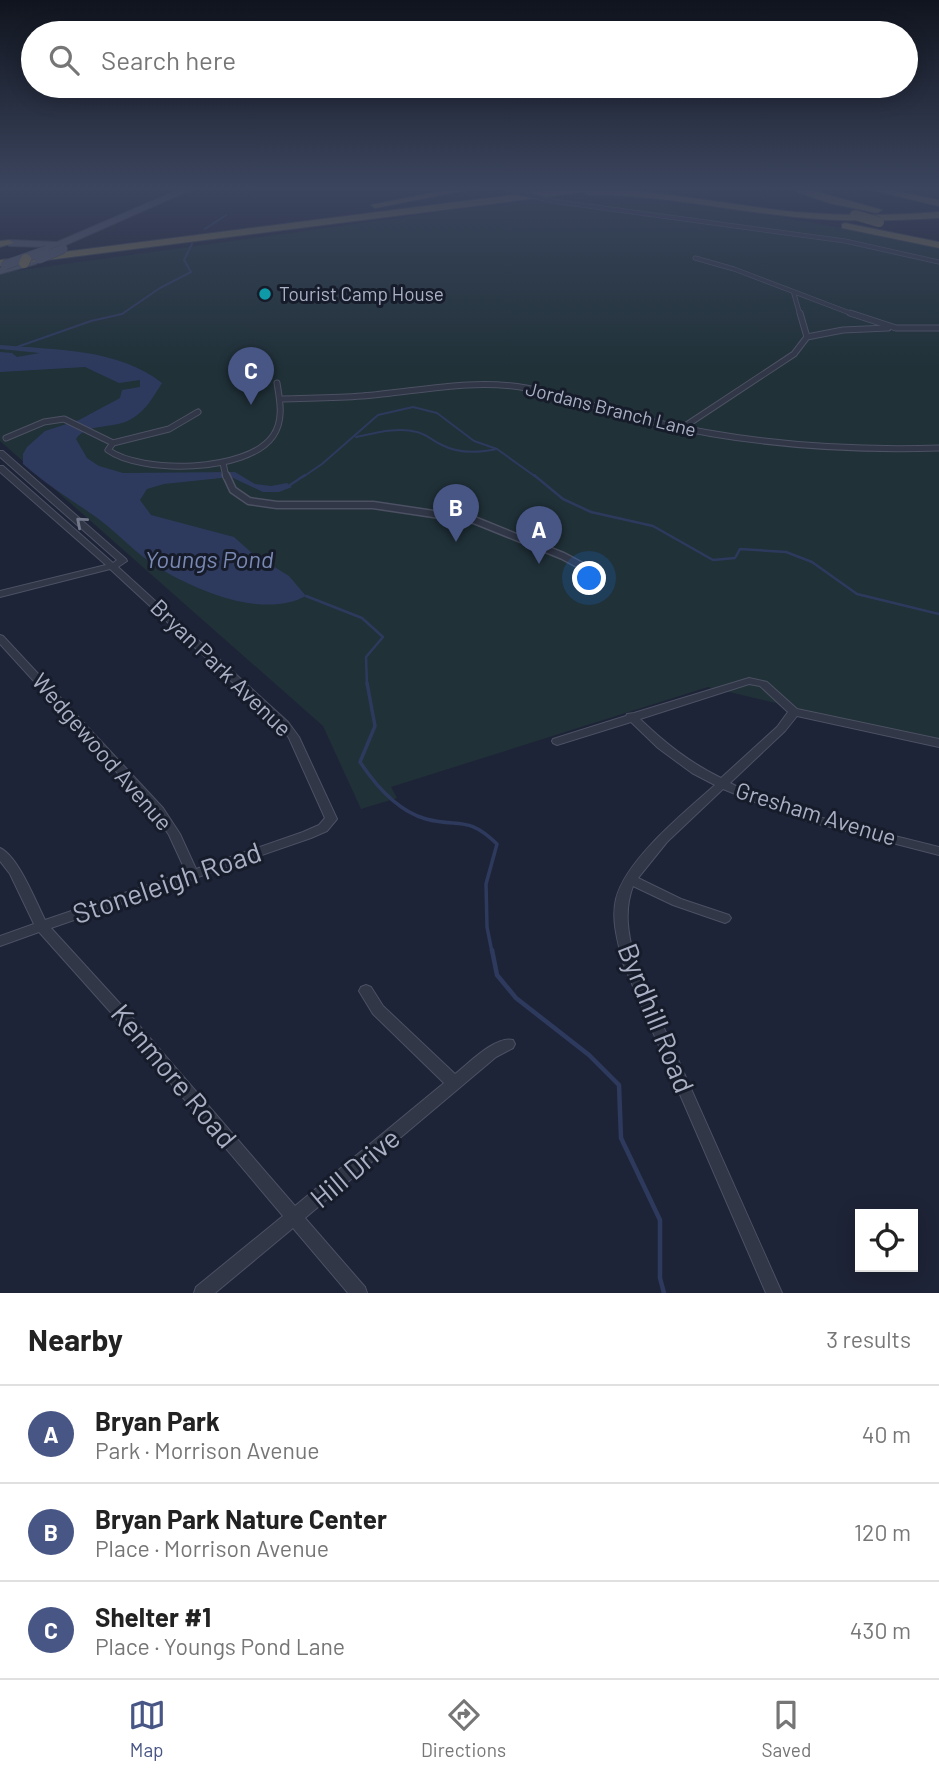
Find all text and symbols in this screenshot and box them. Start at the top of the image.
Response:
search box [21,21,918,98]
icon: search [45,41,83,79]
text: Search here [101,44,236,75]
place label: Tourist Camp House [279,282,444,305]
marker: Tourist Camp House [257,286,273,302]
pin: C [228,347,274,405]
street label: Jordans Branch Lane [524,376,699,441]
pin: B [433,484,479,542]
pin: A [516,506,562,564]
one-way arrow [76,518,89,530]
water label: Youngs Pond [145,544,274,573]
your location [572,561,606,595]
street label: Bryan Park Avenue [145,593,298,742]
street label: Wedgewood Avenue [27,667,179,836]
street label: Gresham Avenue [733,775,900,851]
street label: Stoneleigh Road [68,834,265,930]
street label: Byrdhill Road [612,938,702,1097]
street label: Kenmore Road [105,996,245,1154]
street label: Hill Drive [303,1120,406,1214]
map controls [855,1209,918,1272]
button: locate [855,1209,918,1272]
text: Nearby [28,1321,123,1357]
text: 3 results [826,1325,911,1353]
text: Bryan Park [95,1405,220,1436]
text: A [43,1420,59,1448]
text: 40 m [862,1420,911,1448]
text: Park · Morrison Avenue [95,1436,320,1464]
text: Bryan Park Nature Center [95,1503,387,1534]
text: B [44,1518,58,1546]
text: 120 m [854,1518,911,1546]
text: Place · Morrison Avenue [95,1534,329,1562]
text: Shelter #1 [95,1601,211,1632]
text: C [44,1616,58,1644]
text: 430 m [850,1616,911,1644]
text: Place · Youngs Pond Lane [95,1632,345,1660]
tab: Map [128,1696,166,1761]
tab: Directions [421,1696,506,1761]
tab: Saved [761,1696,811,1761]

